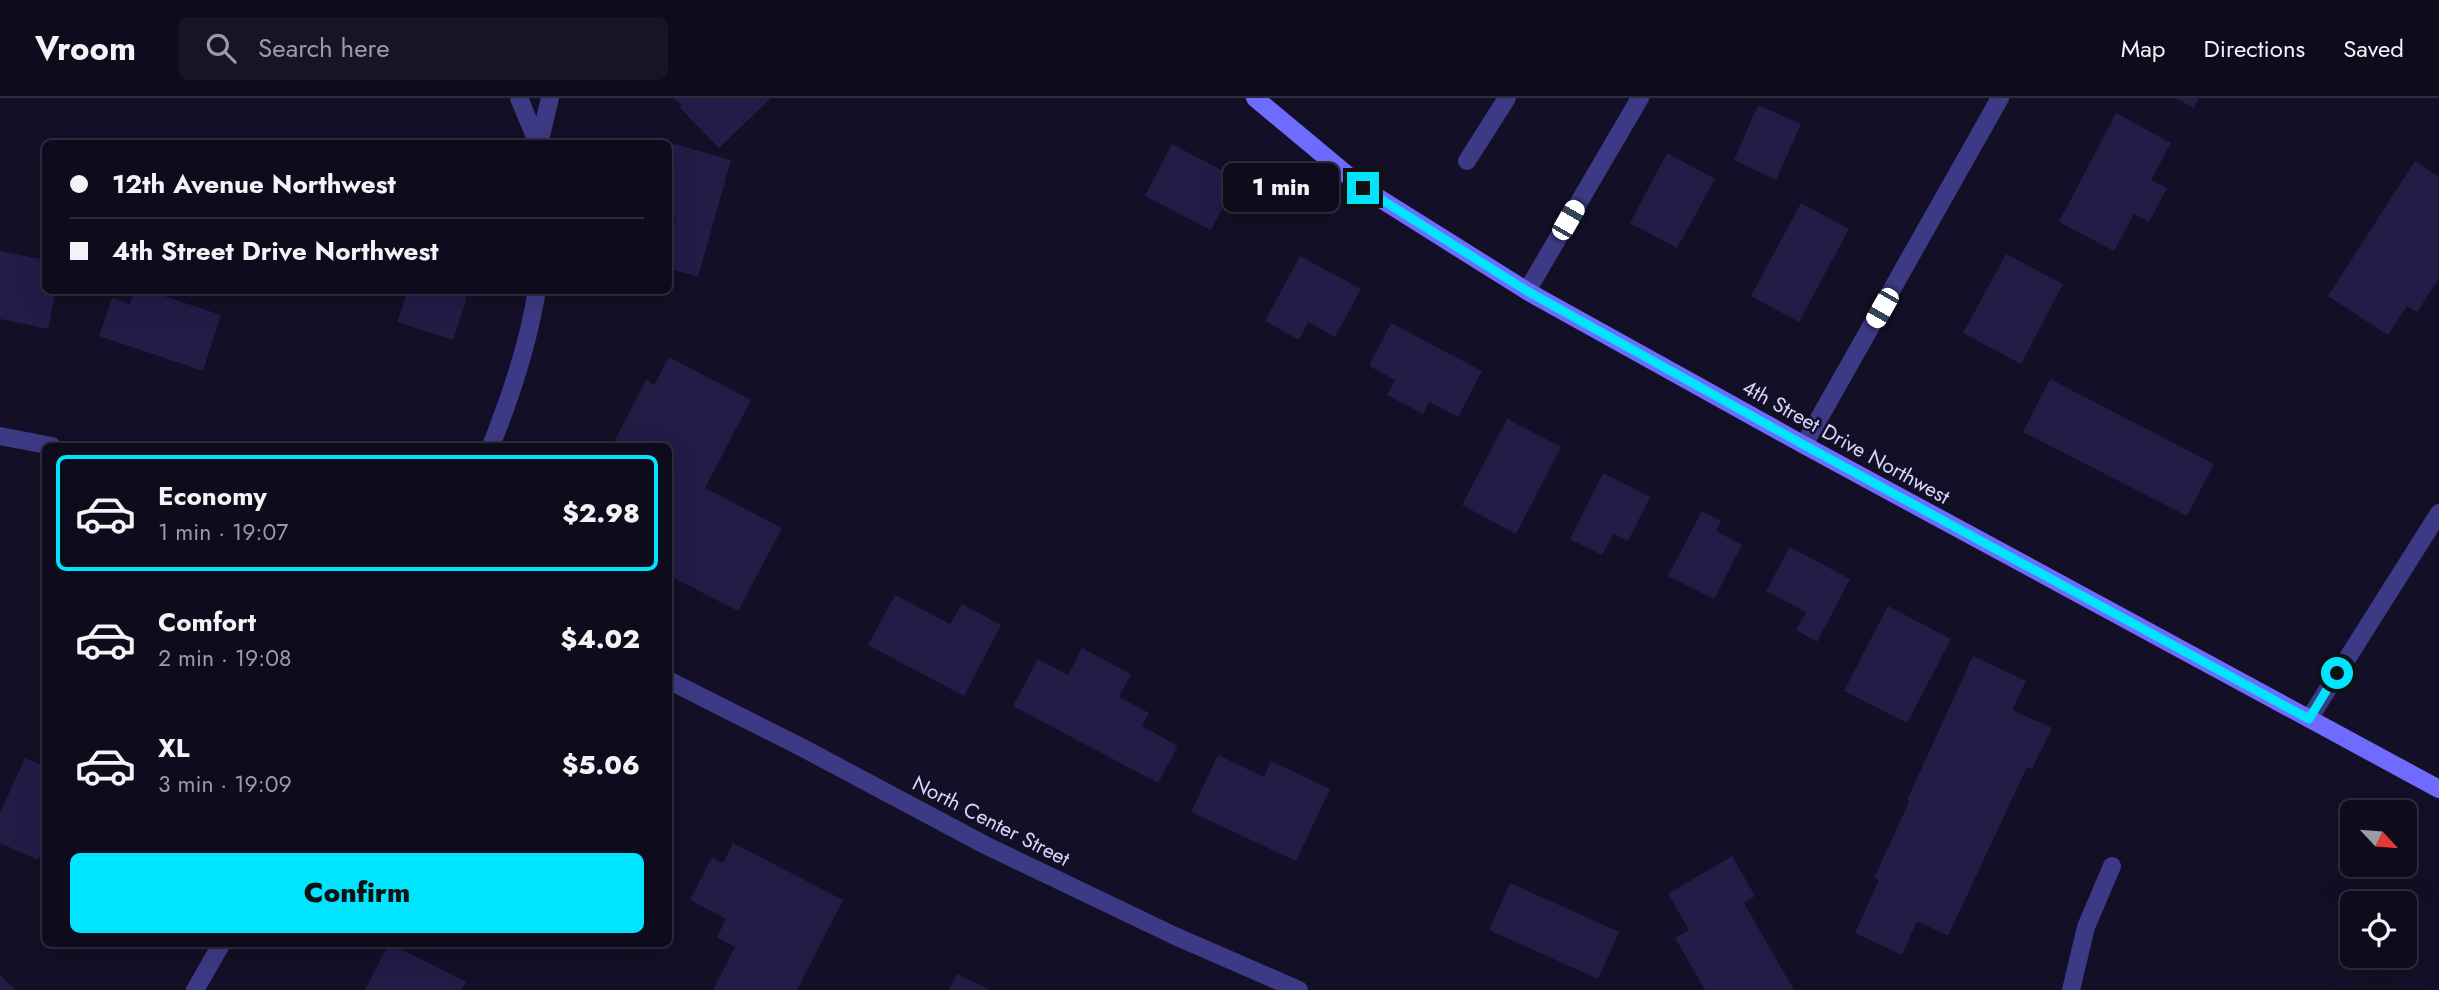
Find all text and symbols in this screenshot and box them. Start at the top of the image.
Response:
search box [178,17,668,80]
text: Vroom [35,25,136,72]
icon: search [202,29,240,67]
text: Search here [258,29,390,67]
text: Map [2121,31,2166,66]
text: Directions [2204,31,2305,66]
text: Saved [2343,31,2404,66]
callout: 1 min [1223,164,1338,212]
text: 12th Avenue Northwest [112,165,396,203]
text: 1 min [1252,170,1310,204]
route end [1347,172,1379,204]
car [1549,197,1588,243]
text: 4th Street Drive Northwest [112,232,439,270]
car [1863,285,1902,331]
street label: 4th Street Drive Northwest [1737,372,1955,512]
text: Economy [158,477,267,515]
icon: car [74,482,137,545]
text: $2.98 [562,494,640,532]
text: 1 min · 19:07 [158,515,288,549]
text: Comfort [158,603,256,641]
icon: car [74,608,137,671]
text: $4.02 [560,620,640,658]
text: 2 min · 19:08 [158,641,292,675]
route start [2321,657,2353,689]
text: XL [158,729,190,767]
icon: car [74,734,137,797]
text: $5.06 [562,746,640,784]
text: 3 min · 19:09 [158,767,292,801]
street label: North Center Street [907,768,1075,874]
north arrow [2340,800,2417,877]
map controls [2340,800,2417,968]
button: Confirm [70,853,644,933]
button: locate [2340,891,2417,968]

